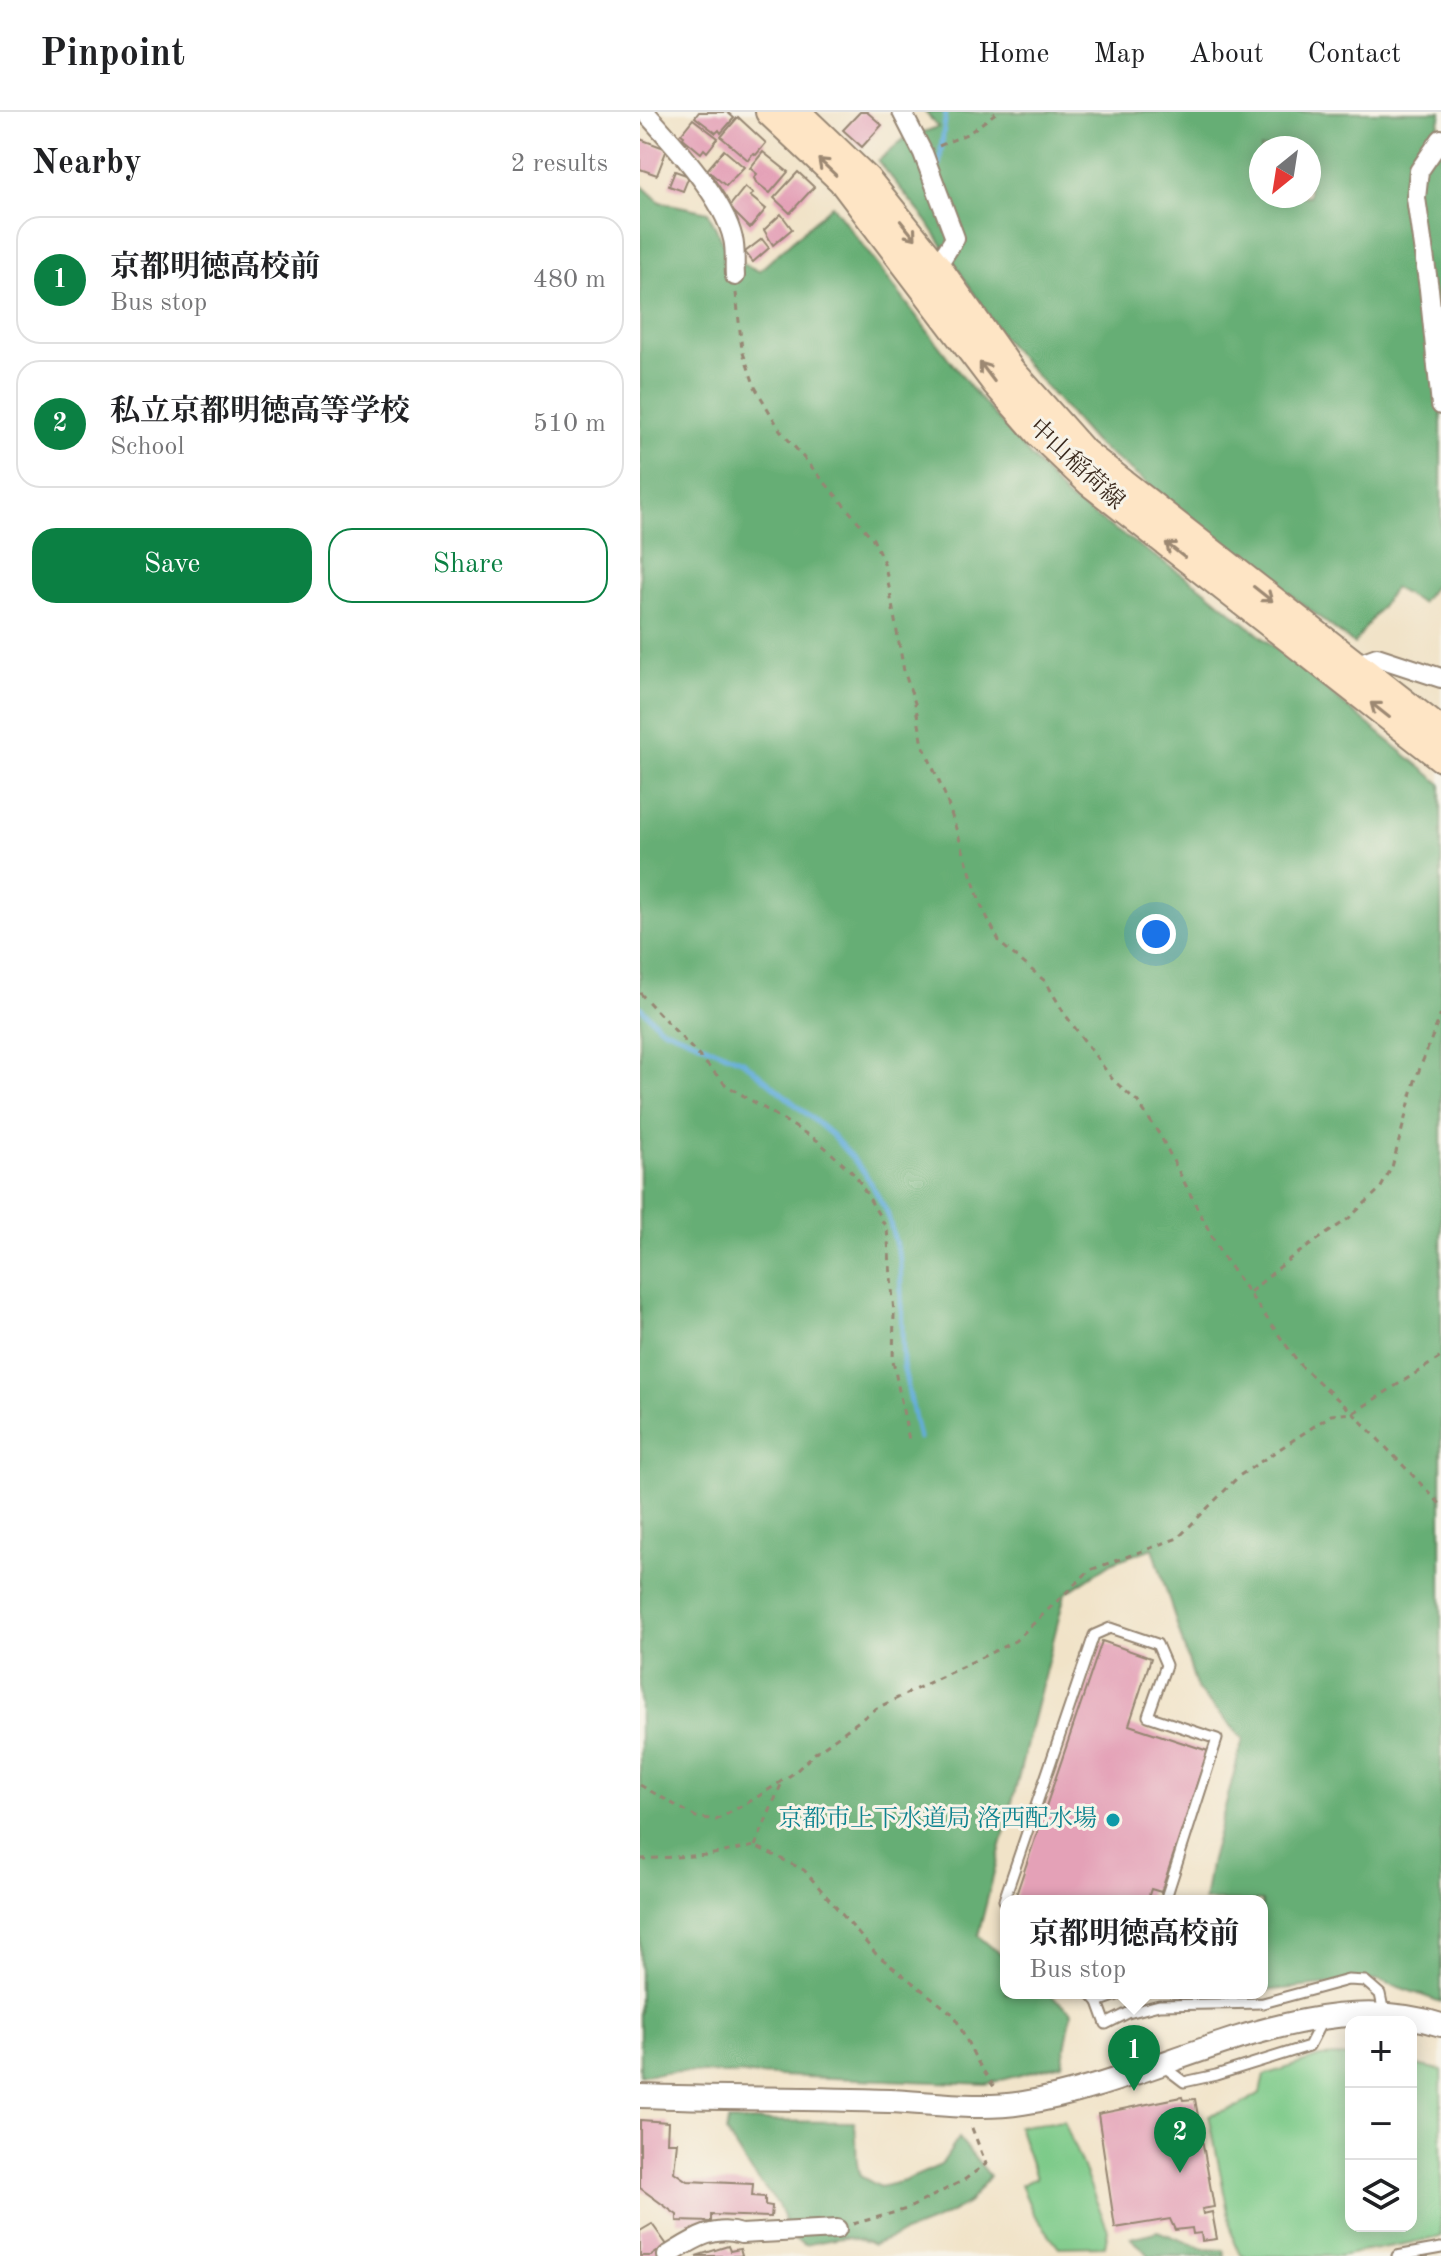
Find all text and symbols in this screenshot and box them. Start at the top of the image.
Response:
text: Pinpoint [40,36,185,74]
text: Home [978,41,1049,69]
text: Map [1093,41,1145,69]
text: About [1189,41,1264,69]
text: Contact [1308,41,1401,69]
north arrow [1249,136,1321,208]
text: Nearby [32,147,142,181]
text: 2 results [510,151,608,177]
one-way arrow [818,158,837,177]
one-way arrow [899,219,917,240]
text: 京都明徳高校前 [110,253,320,283]
text: 1 [52,267,68,293]
text: 480 m [533,267,606,293]
text: Bus stop [110,290,207,316]
one-way arrow [979,361,995,383]
text: 私立京都明徳高等学校 [110,397,410,427]
text: 2 [52,411,68,437]
text: 510 m [533,411,606,437]
street label: 中山稲荷線 [1024,413,1130,515]
text: School [110,434,184,460]
button: Save [32,528,312,603]
button: Share [328,528,608,603]
one-way arrow [1165,541,1186,559]
one-way arrow [1252,585,1273,602]
one-way arrow [1370,702,1391,719]
your location [1136,914,1176,954]
place label: 京都市上下水道局 洛西配水場 [778,1805,1097,1832]
marker: 京都市上下水道局 洛西配水場 [1104,1811,1122,1829]
popup [1000,1895,1268,1999]
text: 京都明徳高校前 [1029,1920,1239,1950]
text: Bus stop [1029,1957,1126,1983]
map controls [1345,2016,1417,2232]
button: + [1345,2016,1417,2088]
pin: 1 [1108,2025,1160,2091]
button: − [1345,2088,1417,2160]
pin: 2 [1154,2107,1206,2173]
button: layers [1345,2160,1417,2232]

